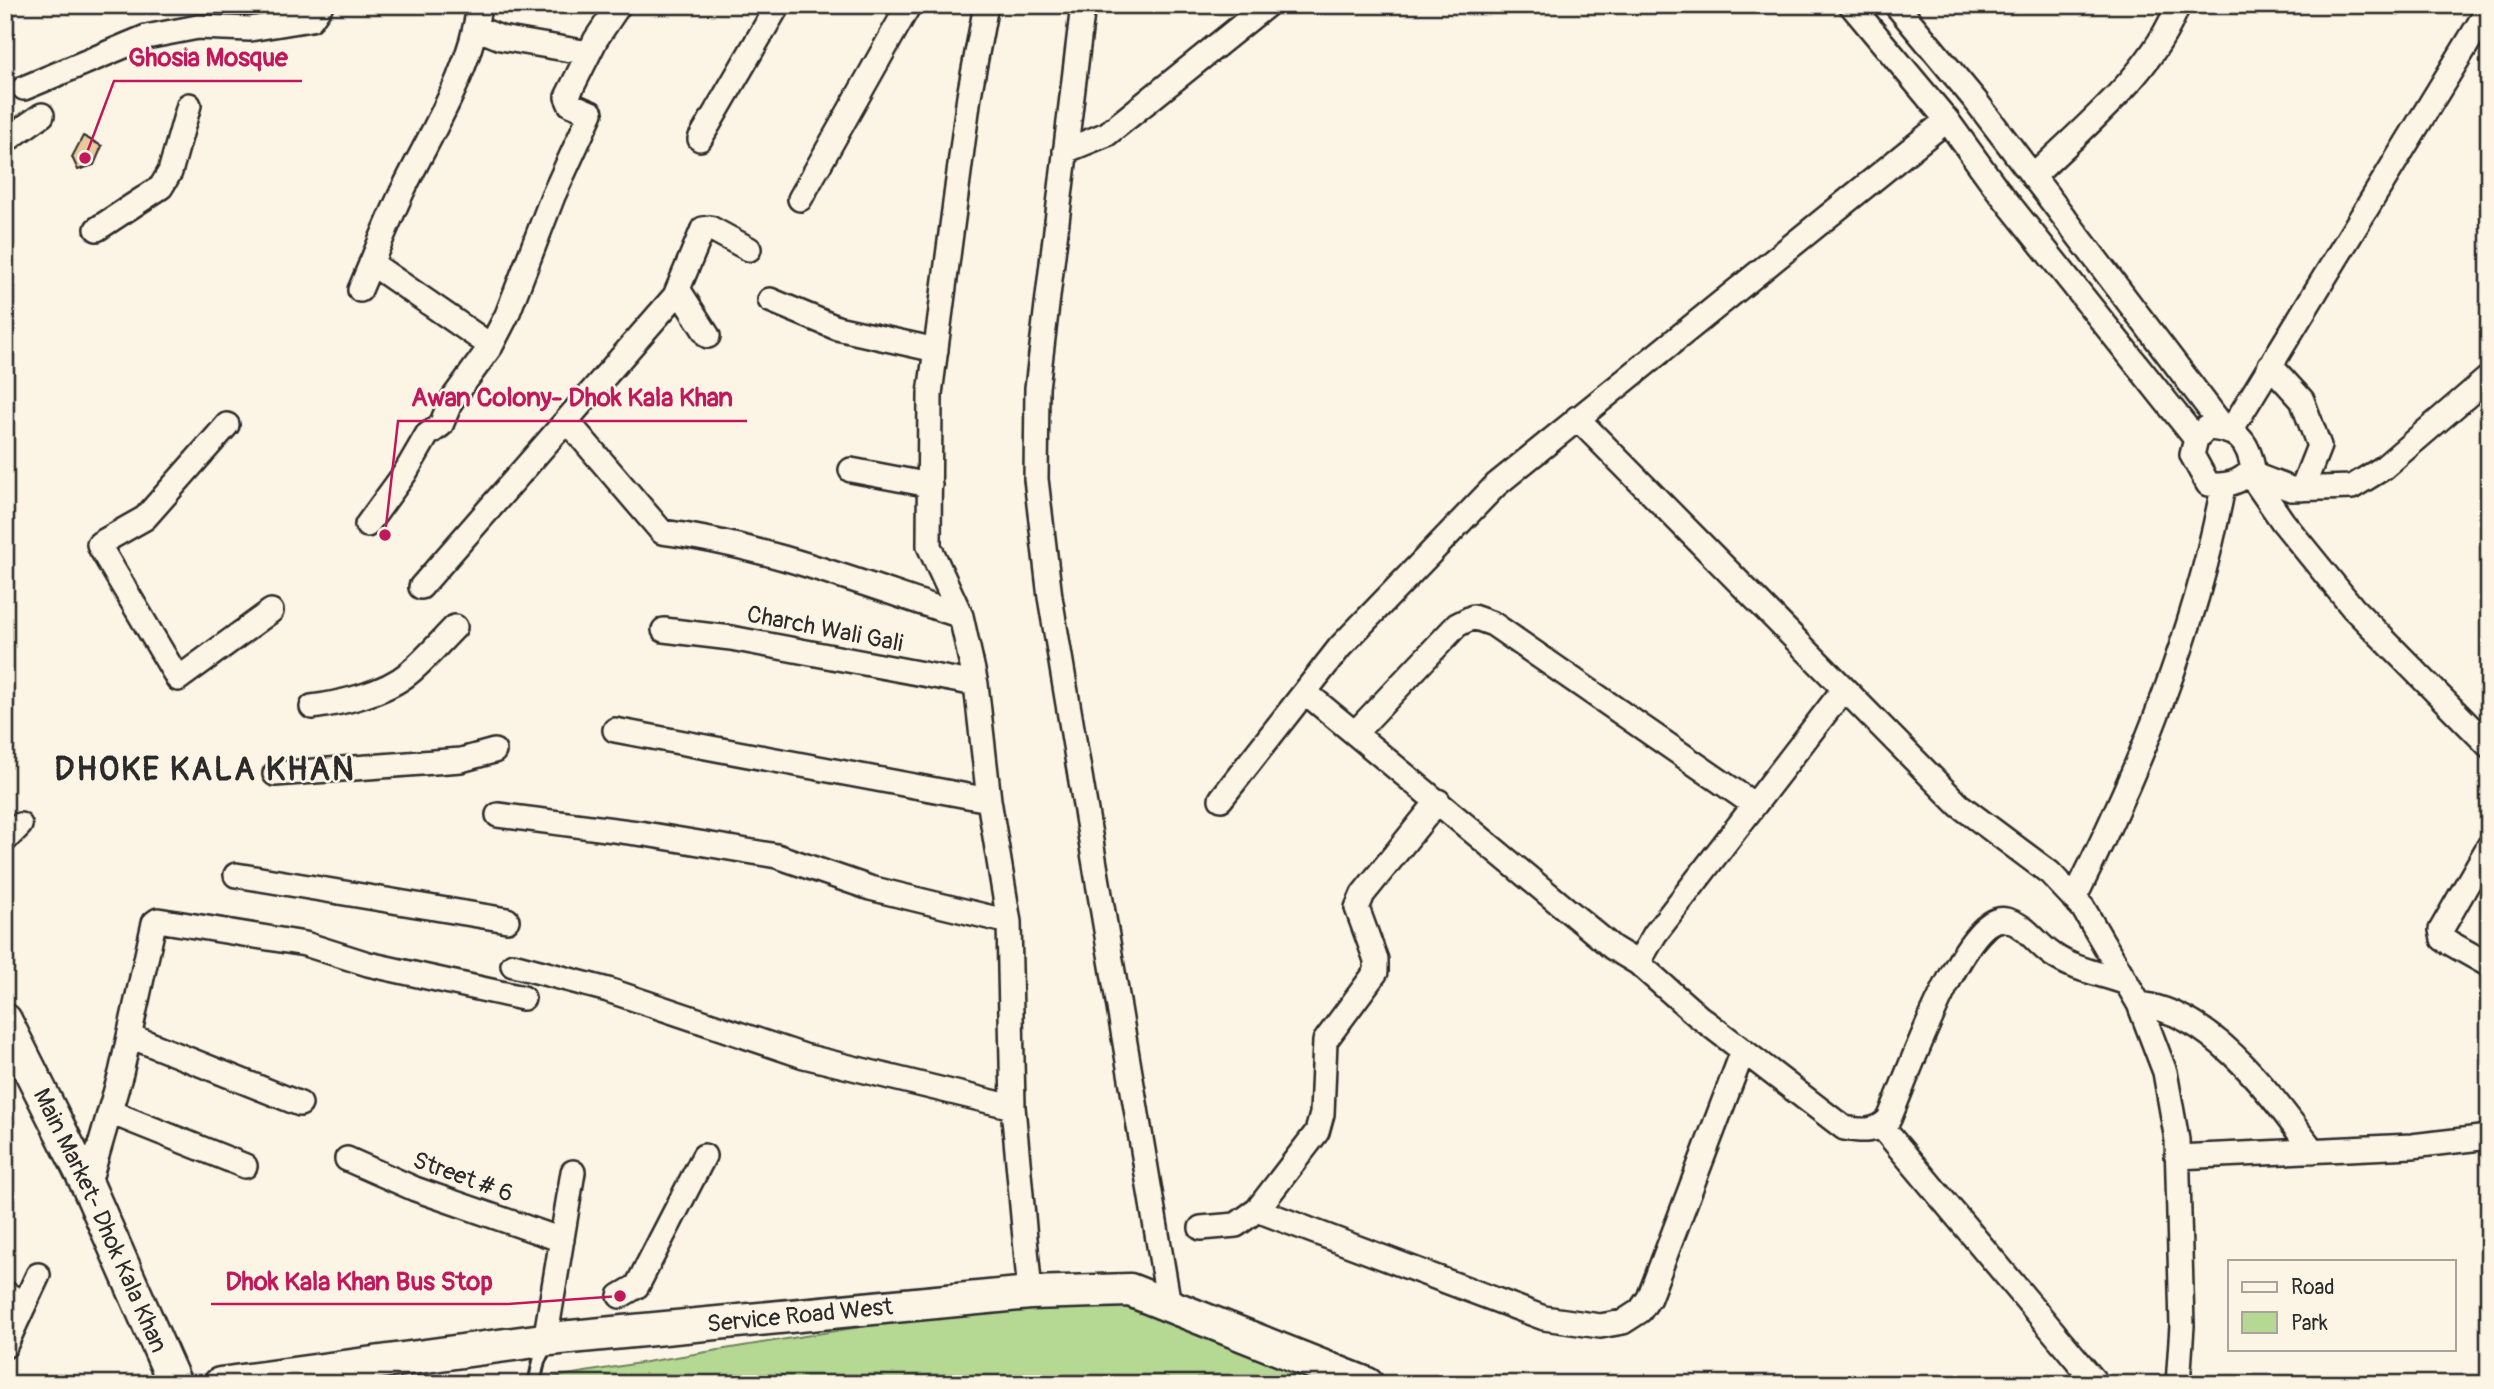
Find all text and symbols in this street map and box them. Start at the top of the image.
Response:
callout: Ghosia Mosque [114,34,302,81]
text: Ghosia Mosque [128,42,289,74]
callout: Awan Colony- Dhok Kala Khan [398,374,747,421]
text: Awan Colony- Dhok Kala Khan [411,382,733,414]
street label: Charch Wali Gali [745,600,905,658]
district label: DHOKE KALA KHAN [54,750,356,790]
street label: Main Market- Dhok Kala Khan [27,1084,174,1357]
street label: Street # 6 [409,1146,517,1208]
callout: Dhok Kala Khan Bus Stop [211,1257,507,1304]
legend [2228,1260,2456,1350]
text: Dhok Kala Khan Bus Stop [225,1266,493,1298]
text: Road [2291,1274,2335,1301]
street label: Service Road West [706,1292,894,1338]
text: Park [2291,1310,2328,1337]

